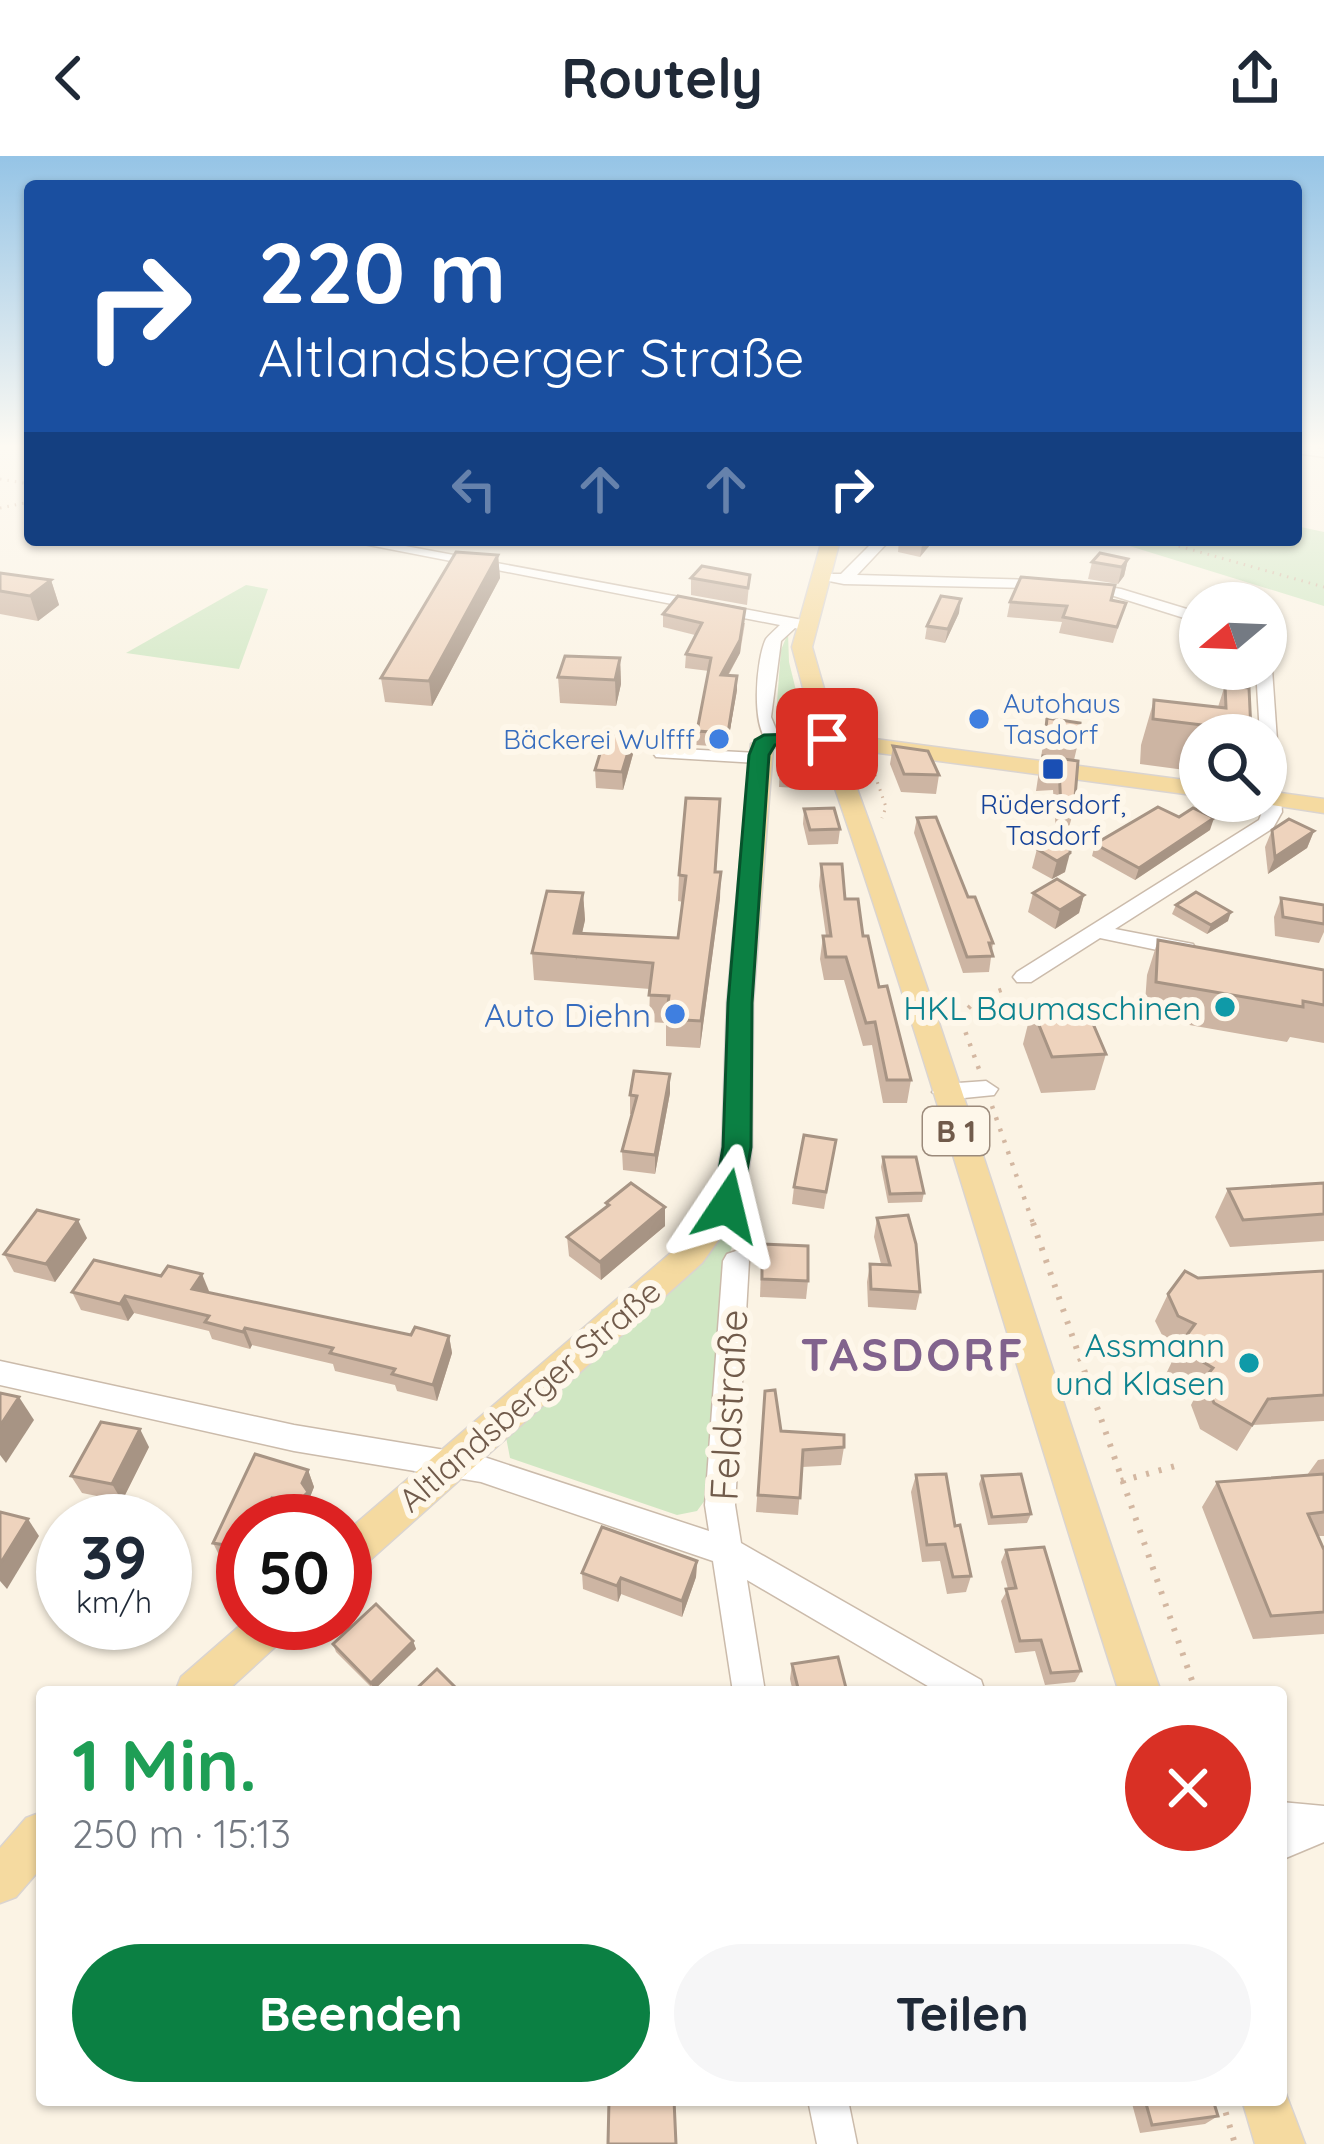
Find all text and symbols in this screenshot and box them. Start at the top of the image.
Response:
text: Routely [561,44,763,112]
icon: back [36,45,102,111]
icon: share [1222,45,1288,111]
text: 220 m [258,219,506,324]
icon: right [60,228,216,384]
text: Altlandsberger Straße [258,323,805,391]
icon: left [441,456,507,522]
icon: ahead [567,456,633,522]
icon: ahead [693,456,759,522]
icon: right [819,456,885,522]
north arrow [1179,582,1287,690]
map controls [1179,582,1287,822]
place label: Autohaus Tasdorf [1003,686,1120,751]
pin [776,688,878,790]
icon: arrive [794,706,860,772]
marker: Autohaus Tasdorf [966,706,992,732]
button: search [1179,714,1287,822]
place label: Bäckerei Wulfff [503,722,695,756]
marker: Bäckerei Wulfff [706,726,732,752]
marker: Rüdersdorf, Tasdorf [1040,756,1066,782]
place label: Rüdersdorf, Tasdorf [980,787,1126,852]
place label: HKL Baumaschinen [903,987,1201,1028]
place label: Auto Diehn [484,994,651,1035]
marker: HKL Baumaschinen [1212,994,1238,1020]
marker: Auto Diehn [662,1001,688,1027]
road number: B 1 [923,1107,989,1155]
position arrow [664,1143,790,1269]
street label: Altlandsberger Straße [390,1270,668,1520]
street label: Feldstraße [699,1308,757,1502]
place label: Assmann und Klasen [1055,1324,1225,1403]
district label: TASDORF [800,1326,1026,1382]
marker: Assmann und Klasen [1236,1350,1262,1376]
speed limit sign: 50 [216,1494,372,1650]
text: 39 [81,1519,147,1594]
text: km/h [76,1583,152,1621]
text: 1 Min. [72,1719,257,1809]
button: close [1125,1725,1251,1851]
text: 250 m · 15:13 [72,1809,291,1858]
button: Beenden [72,1944,650,2082]
button: Teilen [674,1944,1251,2082]

